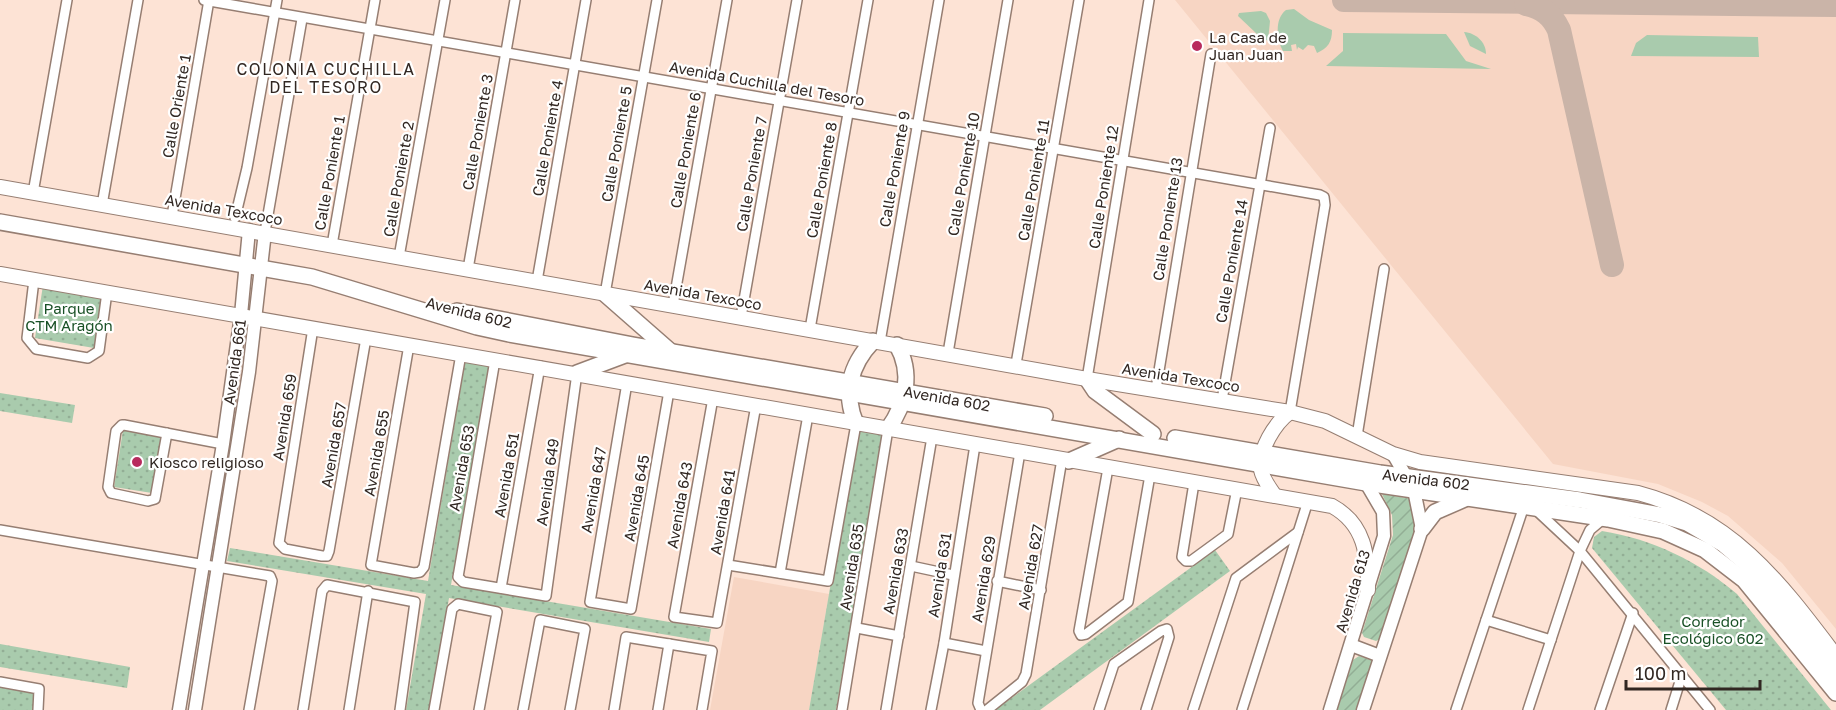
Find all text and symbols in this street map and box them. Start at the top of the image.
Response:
place label: La Casa de Juan Juan [1209,28,1287,63]
marker: La Casa de Juan Juan [1190,39,1204,53]
street label: Calle Oriente 1 [158,53,194,159]
street label: Avenida Cuchilla del Tesoro [668,57,866,109]
district label: COLONIA CUCHILLA DEL TESORO [236,59,416,97]
street label: Calle Poniente 3 [458,73,496,191]
street label: Calle Poniente 4 [528,78,566,198]
street label: Calle Poniente 5 [597,85,635,203]
street label: Calle Poniente 6 [666,90,704,210]
street label: Calle Poniente 9 [875,109,913,229]
street label: Calle Poniente 10 [943,111,983,237]
street label: Calle Poniente 1 [310,114,348,232]
street label: Calle Poniente 7 [732,115,770,233]
street label: Calle Poniente 11 [1013,118,1053,242]
street label: Calle Poniente 2 [379,120,417,238]
street label: Calle Poniente 8 [802,120,840,240]
street label: Calle Poniente 12 [1084,124,1122,250]
street label: Calle Poniente 13 [1148,156,1186,282]
street label: Avenida Texcoco [164,190,284,228]
street label: Calle Poniente 14 [1211,198,1251,324]
street label: Avenida Texcoco [643,275,763,313]
street label: Avenida 602 [424,293,514,331]
park label: Parque CTM Aragón [25,299,113,334]
street label: Avenida 661 [219,318,249,406]
street label: Avenida Texcoco [1121,359,1241,395]
street label: Avenida 659 [268,372,300,462]
street label: Avenida 602 [902,382,992,414]
street label: Avenida 657 [317,401,349,489]
street label: Avenida 655 [360,409,392,497]
street label: Avenida 653 [445,423,477,513]
street label: Avenida 651 [490,431,522,519]
street label: Avenida 649 [532,437,562,527]
street label: Avenida 647 [577,446,609,534]
place label: Kiosco religioso [149,453,264,471]
street label: Avenida 645 [620,453,652,543]
marker: Kiosco religioso [130,455,144,469]
street label: Avenida 643 [663,460,695,550]
street label: Avenida 602 [1381,465,1471,493]
street label: Avenida 641 [706,468,738,556]
street label: Avenida 635 [835,523,867,611]
street label: Avenida 627 [1014,523,1046,611]
street label: Avenida 633 [879,526,911,616]
street label: Avenida 631 [923,531,955,619]
street label: Avenida 629 [967,534,999,624]
street label: Avenida 613 [1331,547,1373,635]
park label: Corredor Ecológico 602 [1662,612,1764,647]
scale bar [1626,653,1760,691]
text: 100 m [1635,662,1686,684]

